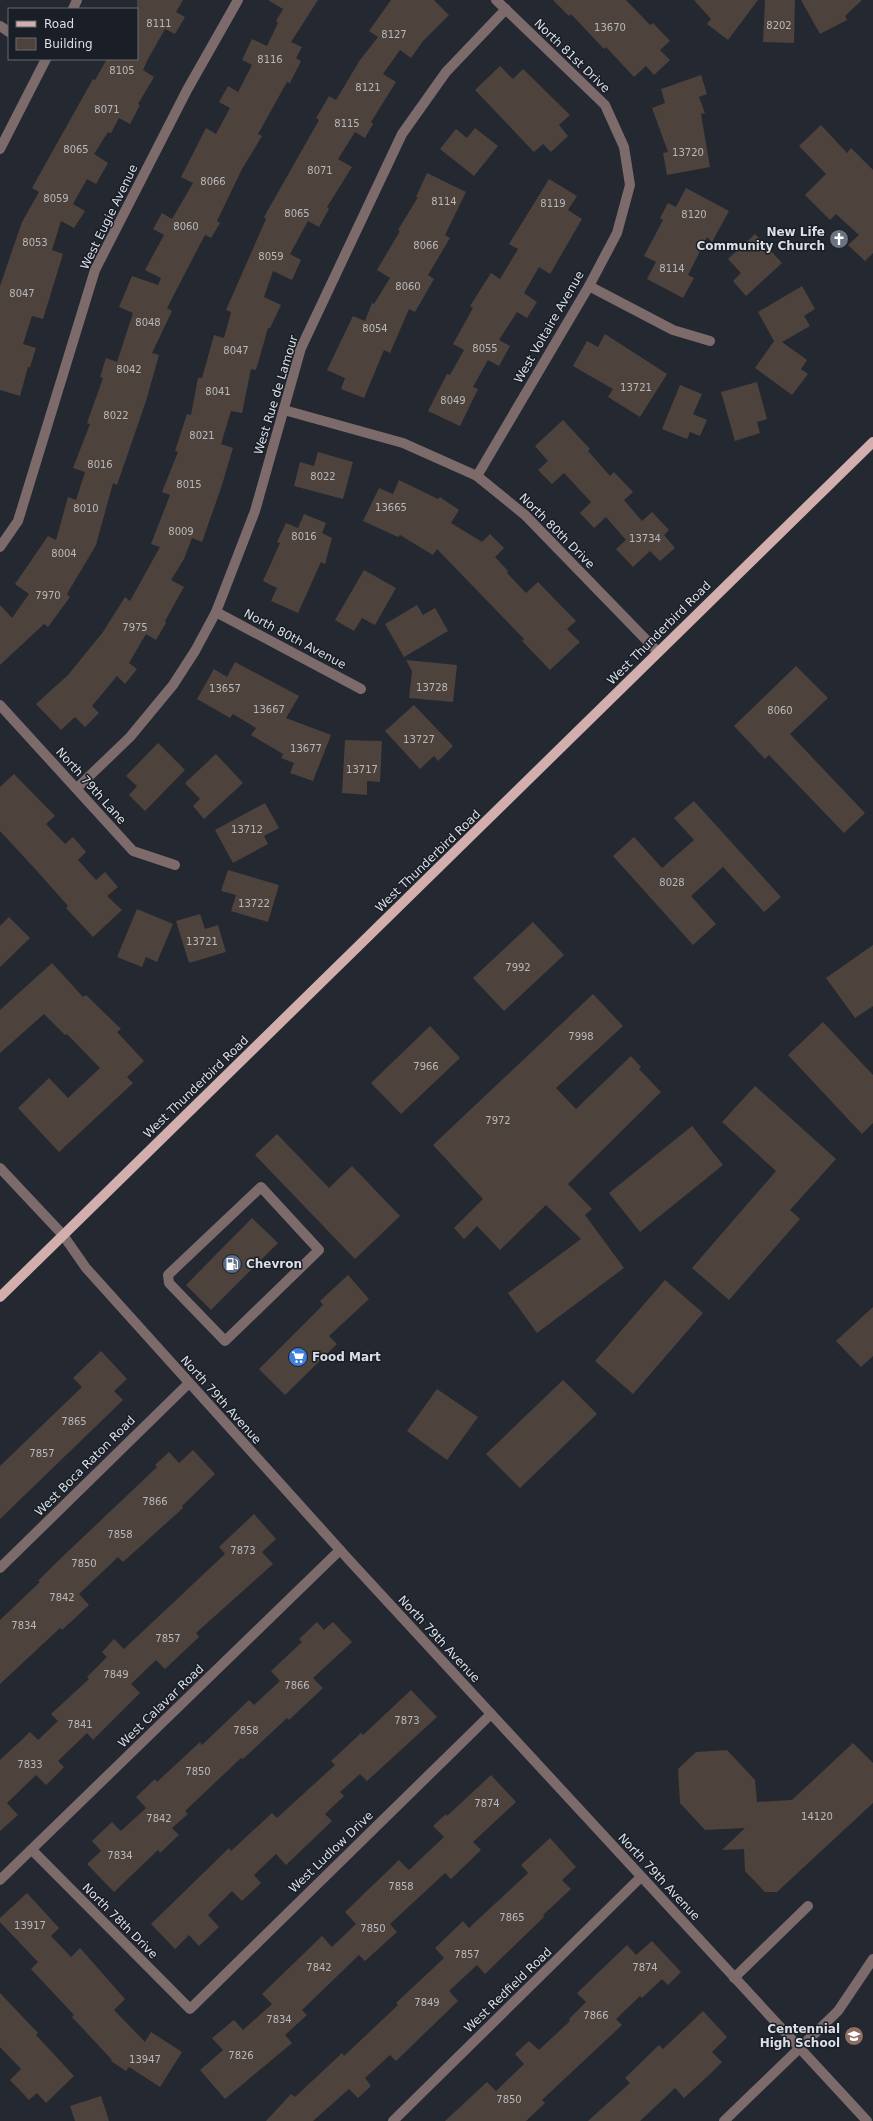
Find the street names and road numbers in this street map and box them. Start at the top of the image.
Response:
street label: North 81st Drive [531,16,613,96]
street label: West Eugie Avenue [77,162,141,272]
street label: West Voltaire Avenue [511,268,587,386]
street label: West Rue de Lamour [251,333,301,457]
street label: North 80th Drive [516,490,598,572]
street label: West Thunderbird Road [604,578,714,688]
street label: North 80th Avenue [242,606,348,672]
street label: North 79th Lane [53,745,129,827]
street label: West Thunderbird Road [373,807,483,915]
street label: West Thunderbird Road [141,1033,251,1141]
street label: North 79th Avenue [178,1353,264,1447]
street label: West Boca Raton Road [32,1413,138,1519]
street label: North 79th Avenue [395,1593,483,1685]
street label: West Calavar Road [115,1662,207,1750]
street label: West Ludlow Drive [286,1808,376,1896]
street label: North 79th Avenue [615,1831,703,1923]
street label: North 78th Drive [79,1880,161,1962]
street label: West Redfield Road [461,1945,555,2035]

